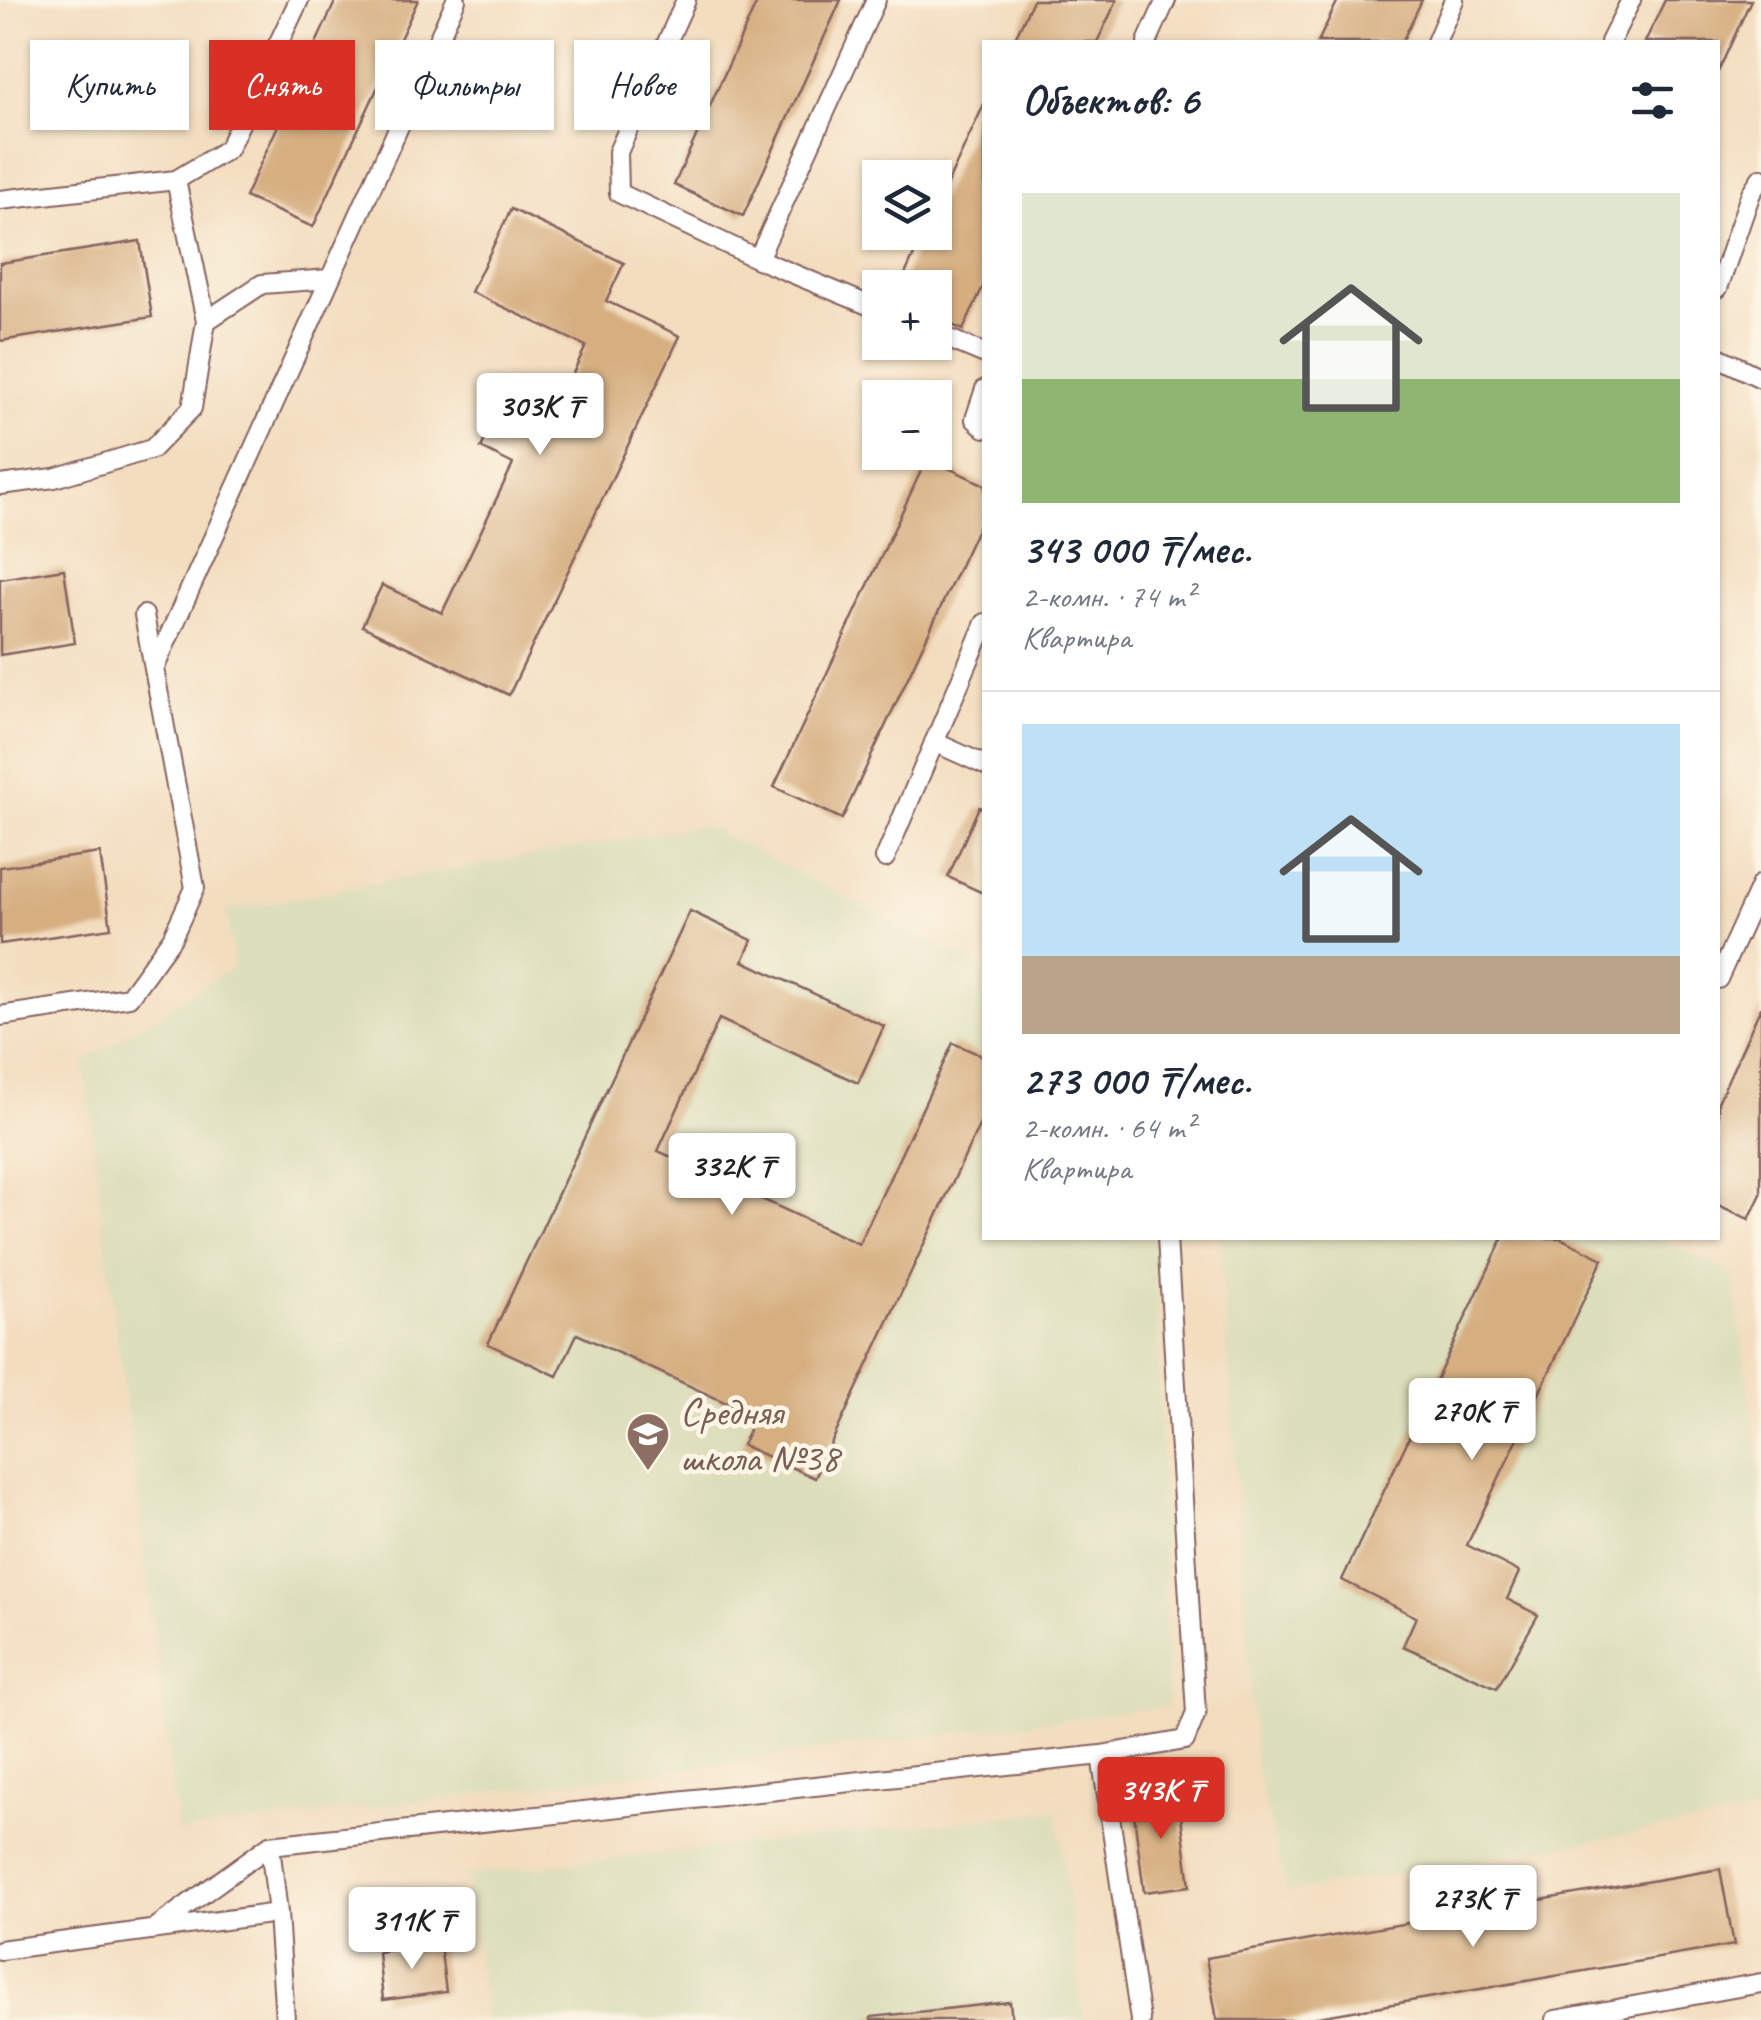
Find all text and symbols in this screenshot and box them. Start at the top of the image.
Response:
chip: Купить [30,40,189,130]
chip: Снять [209,40,355,130]
chip: Фильтры [375,40,554,130]
chip: Новое [574,40,710,130]
icon: filters [1625,73,1680,128]
text: Объектов: 6 [1022,74,1199,127]
map controls [862,160,952,470]
button: layers [862,160,952,250]
icon: home [1261,258,1441,438]
button: + [862,270,952,360]
pin: 303K ₸ [459,373,621,458]
button: − [862,380,952,470]
text: 303K ₸ [499,385,581,426]
text: 343 000 ₸/мес. [1022,523,1251,576]
text: 2-комн. · 74 m² [1022,576,1194,617]
text: Квартира [1022,617,1131,658]
icon: home [1261,789,1441,969]
text: 273 000 ₸/мес. [1022,1054,1251,1107]
text: 2-комн. · 64 m² [1022,1107,1194,1148]
pin: 332K ₸ [651,1133,813,1218]
text: 332K ₸ [691,1145,773,1186]
text: Квартира [1022,1148,1131,1189]
pin: 270K ₸ [1391,1378,1553,1463]
place label: Средняя школа №38 [680,1387,843,1483]
text: 270K ₸ [1431,1390,1513,1431]
school or university icon: Средняя школа №38 [625,1411,671,1472]
pin: 343K ₸ [1080,1757,1242,1842]
text: 343K ₸ [1120,1769,1202,1810]
pin: 273K ₸ [1392,1865,1554,1950]
text: 273K ₸ [1432,1877,1514,1918]
pin: 311K ₸ [331,1887,493,1972]
text: 311K ₸ [371,1899,453,1940]

